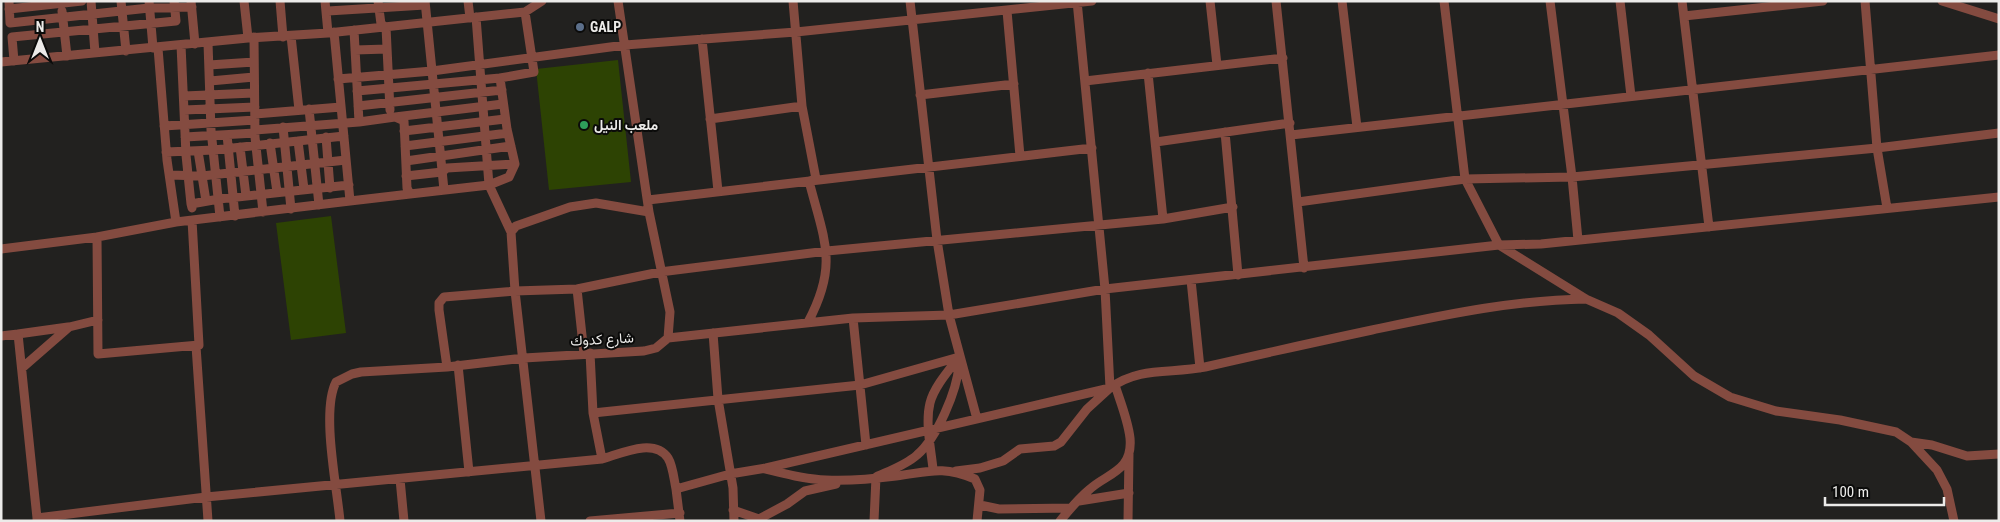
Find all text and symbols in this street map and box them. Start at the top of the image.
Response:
north arrow [15,15,65,65]
text: N [36,19,44,35]
place label: GALP [590,19,621,35]
marker: GALP [574,21,586,33]
place label: ملعب النيل [594,117,658,134]
marker: ملعب النيل [578,119,590,131]
street label: شارع كدوك [570,329,634,352]
scale bar [1825,474,1944,506]
text: 100 m [1832,483,1869,501]

